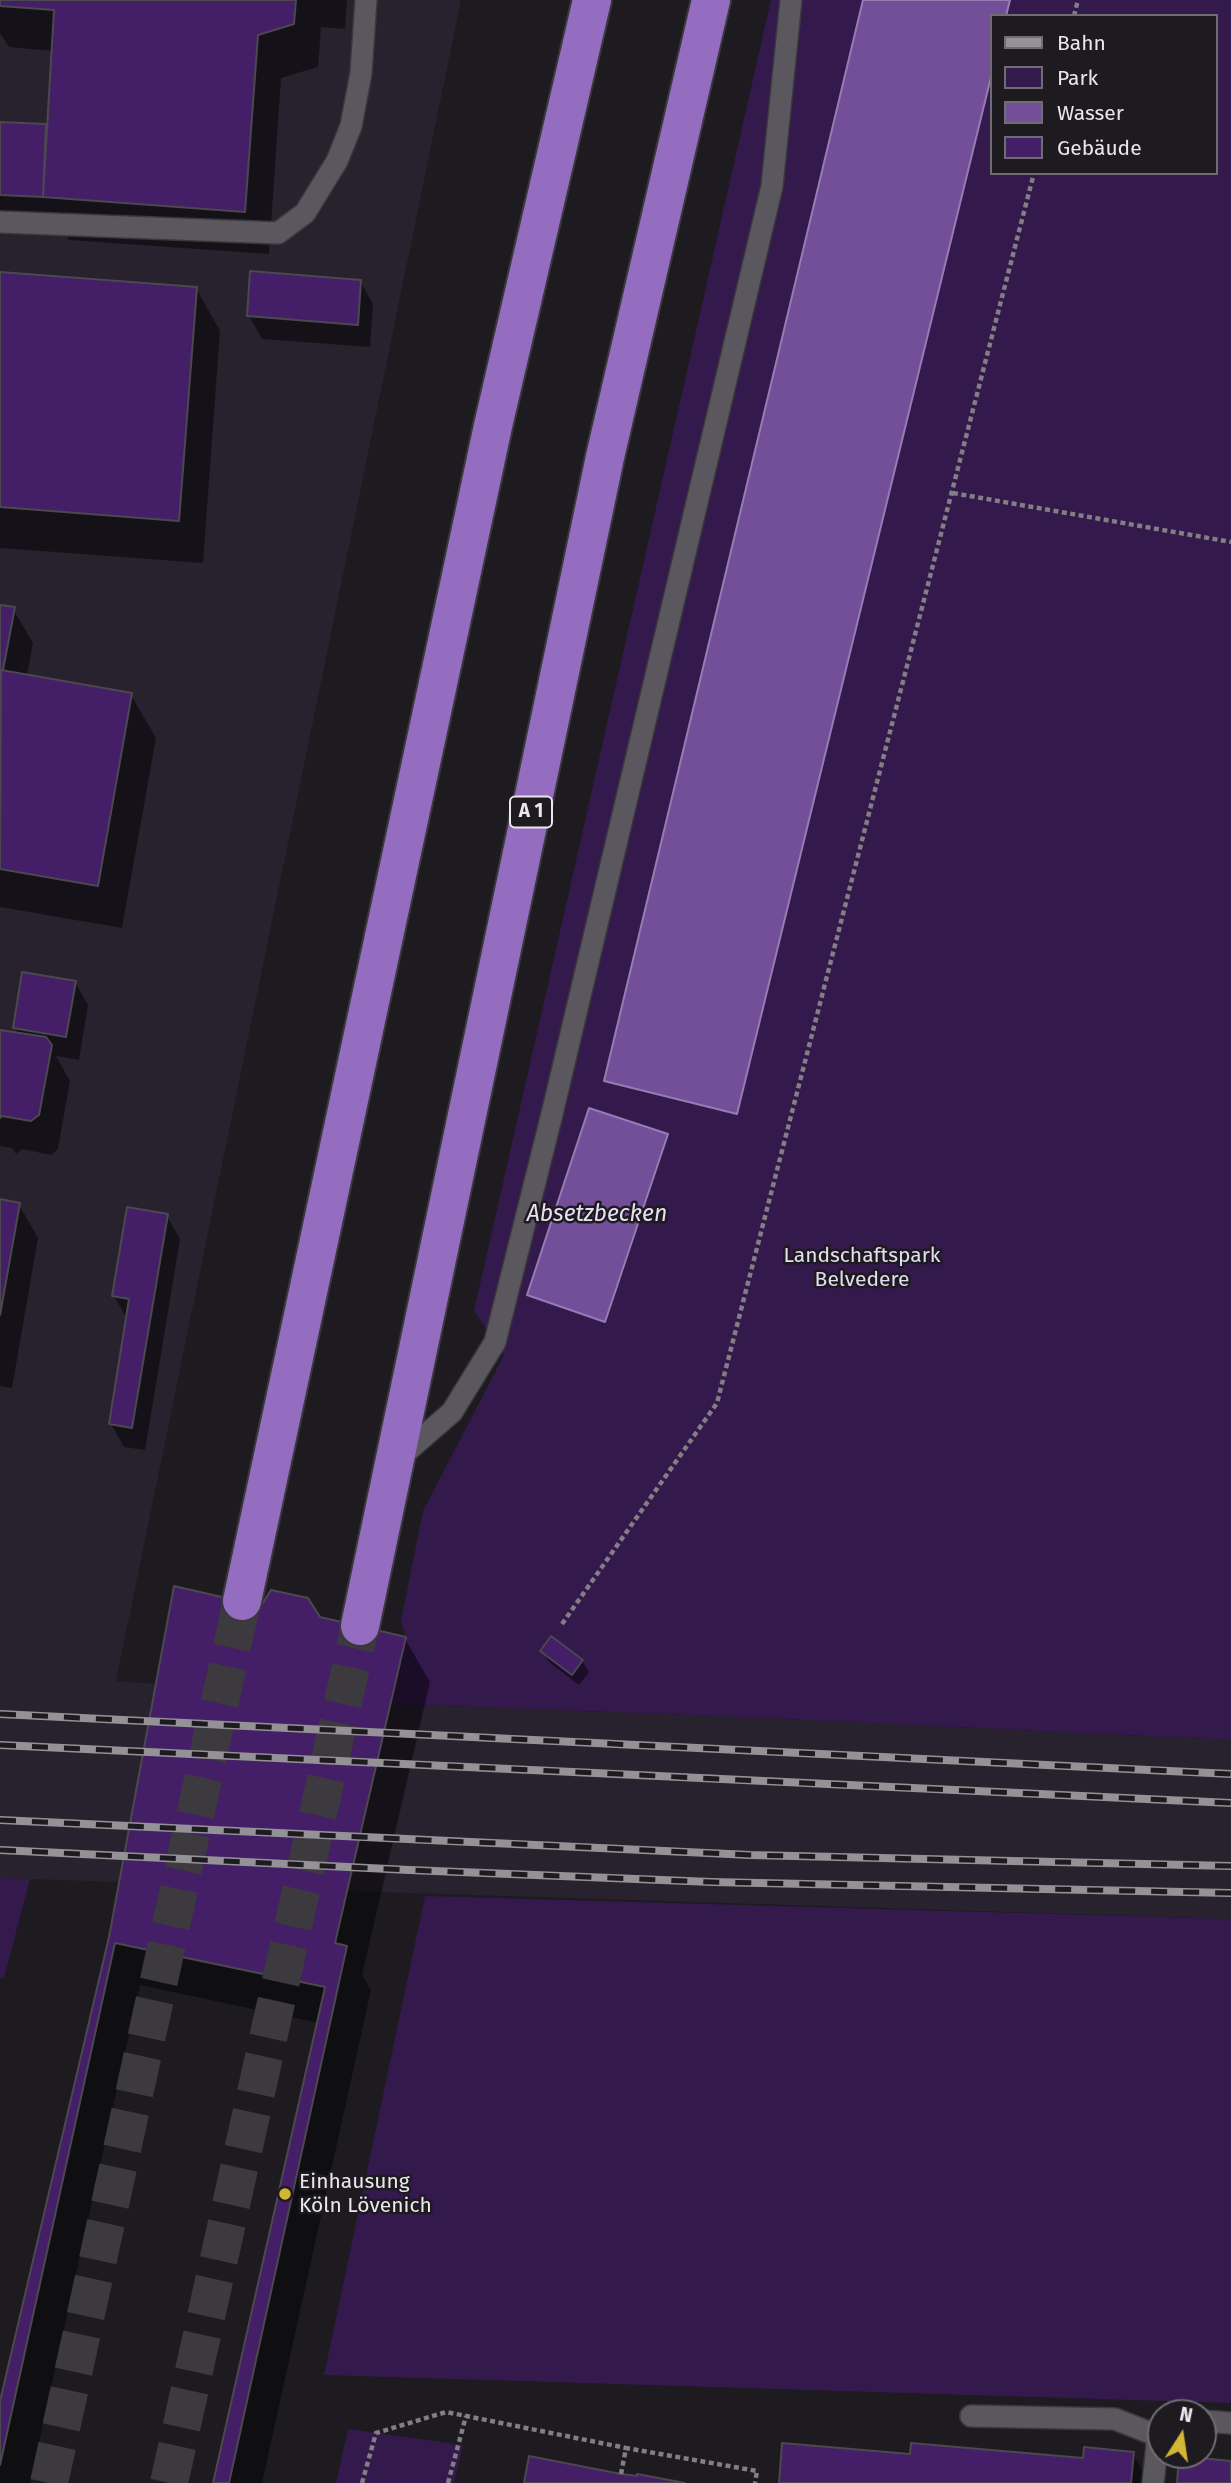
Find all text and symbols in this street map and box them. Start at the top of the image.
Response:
legend [990,14,1217,175]
text: Bahn [1057,30,1106,56]
text: Park [1057,65,1098,91]
text: Wasser [1057,100,1124,126]
text: Gebäude [1057,135,1142,161]
road number: A 1 [510,796,552,828]
water label: Absetzbecken [527,1201,667,1229]
park label: Landschaftspark Belvedere [783,1243,941,1293]
place label: Einhausung Köln Lövenich [299,2169,432,2219]
marker: Einhausung Köln Lövenich [277,2186,293,2202]
north arrow [1147,2399,1217,2469]
text: N [1177,2402,1195,2427]

